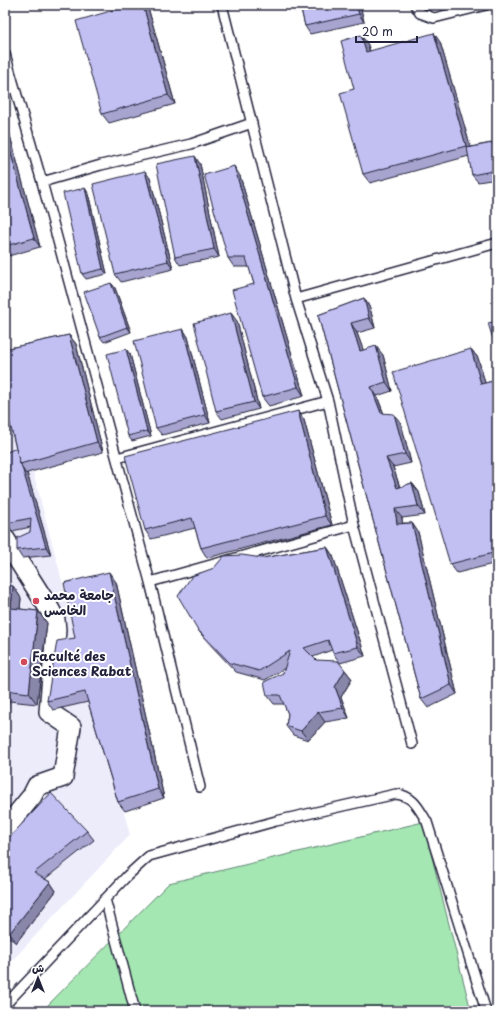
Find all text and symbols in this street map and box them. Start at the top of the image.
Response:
scale bar [356,18,417,44]
text: 20 m [362,22,393,40]
place label: جامعة محمد الخامس [44,585,114,619]
marker: جامعة محمد الخامس [31,596,41,606]
place label: Faculté des Sciences Rabat [32,646,131,680]
marker: Faculté des Sciences Rabat [19,657,29,667]
north arrow [18,958,58,998]
text: ش [32,959,44,976]

